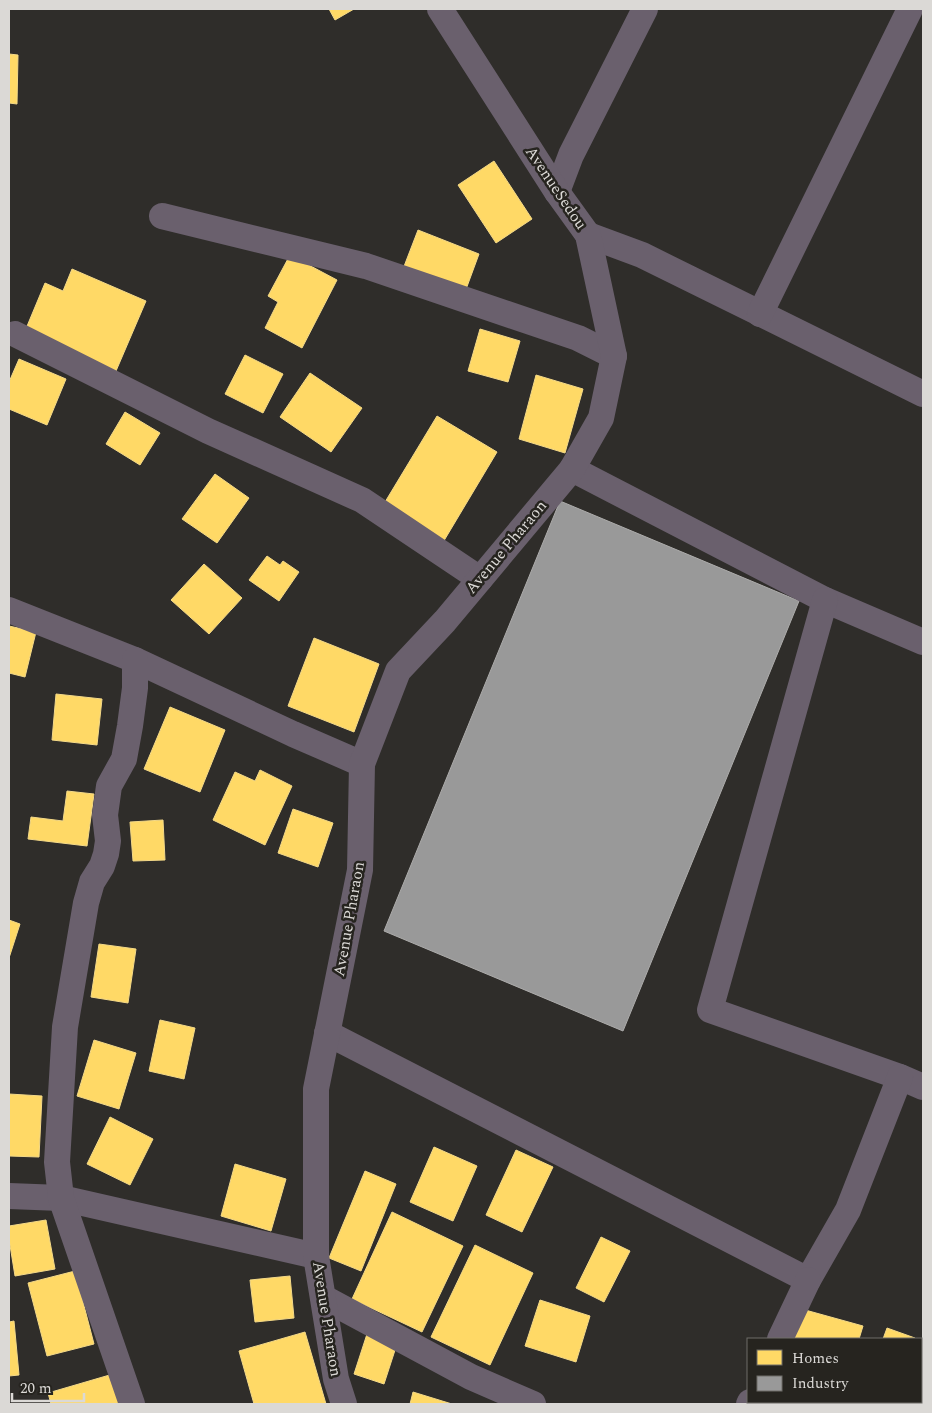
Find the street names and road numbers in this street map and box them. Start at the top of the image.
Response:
street label: AvenueSedou [519,142,593,234]
street label: Avenue Pharaon [459,495,553,599]
street label: Avenue Pharaon [327,860,371,978]
street label: Avenue Pharaon [306,1260,348,1378]

